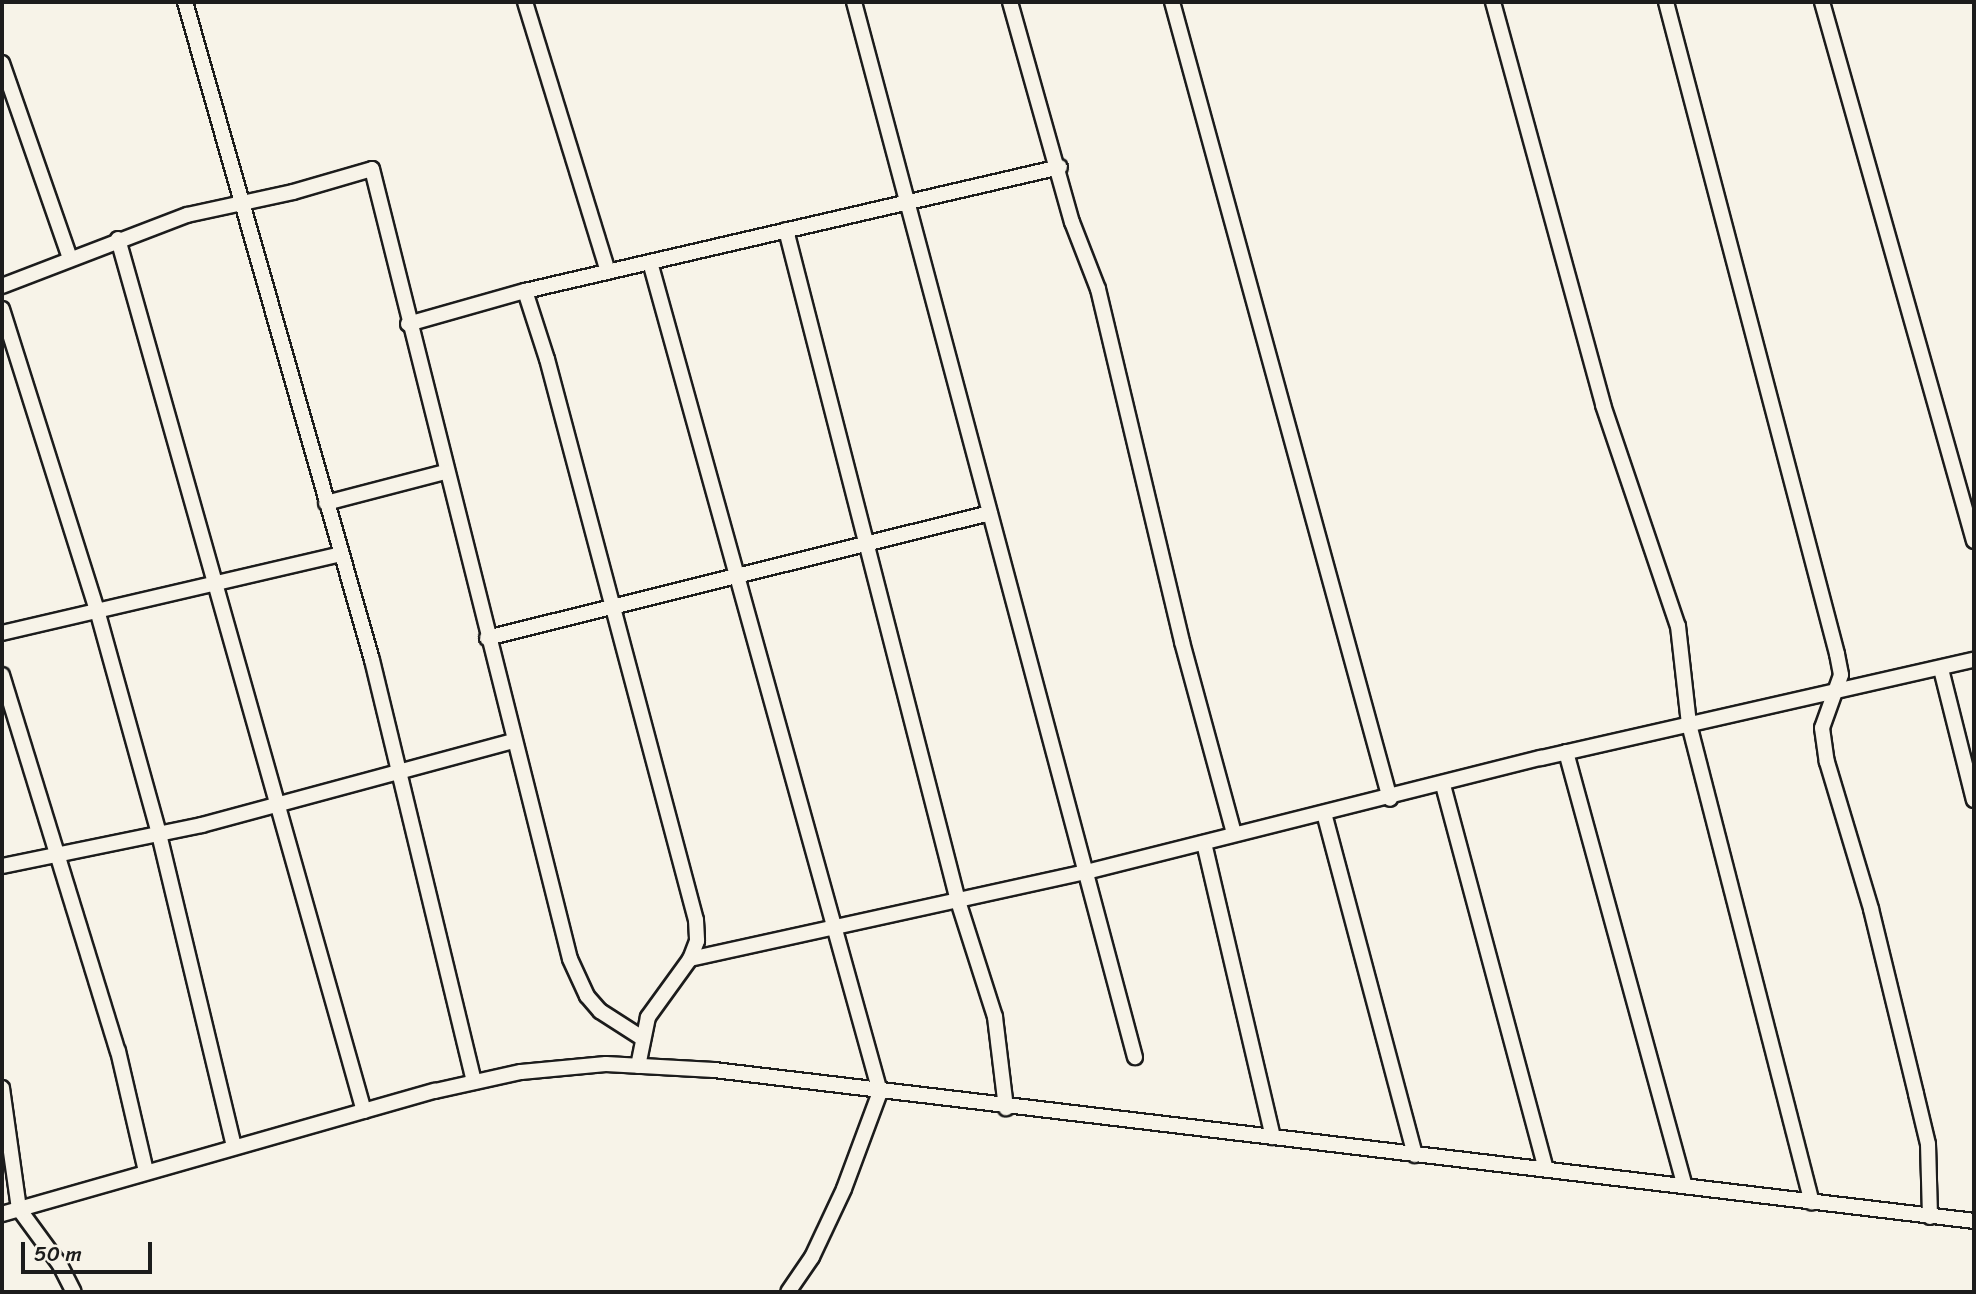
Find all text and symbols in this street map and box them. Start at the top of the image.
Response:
scale bar [24,1228,156,1272]
text: 50 m [34,1235,82,1273]

